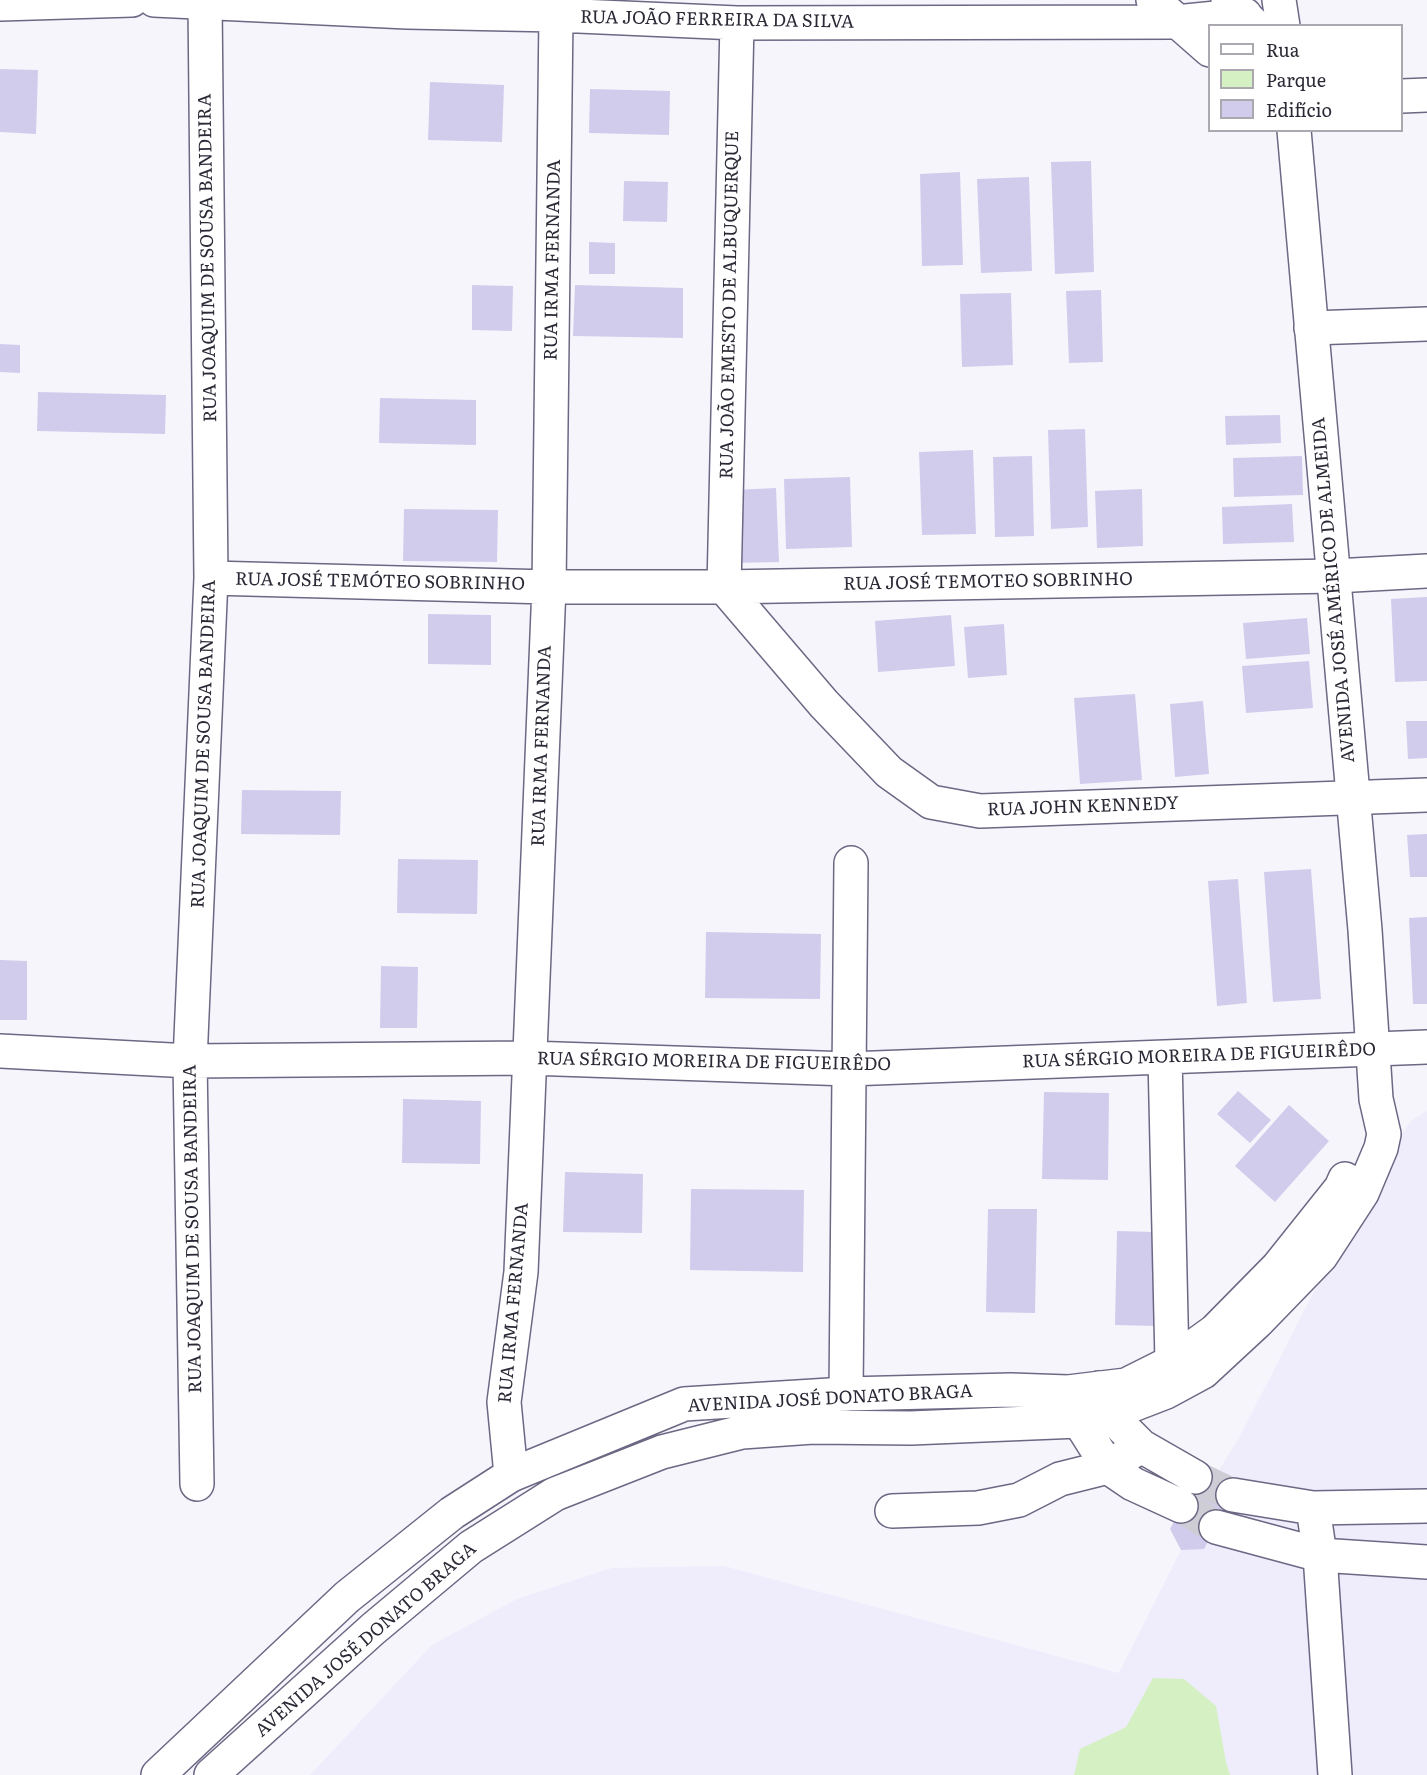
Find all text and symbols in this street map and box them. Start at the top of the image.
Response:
street label: RUA JOÃO FERREIRA DA SILVA [580,7,854,33]
legend [1208,24,1403,132]
text: Rua [1266,36,1299,63]
text: Parque [1266,66,1326,93]
street label: RUA JOAQUIM DE SOUSA BANDEIRA [194,94,222,422]
text: Edifício [1266,96,1332,123]
street label: RUA JOÃO EMESTO DE ALBUQUERQUE [716,131,744,479]
street label: RUA IRMA FERNANDA [540,159,566,361]
street label: AVENIDA JOSÉ AMÉRICO DE ALMEIDA [1308,416,1360,764]
street label: RUA JOSÉ TEMÓTEO SOBRINHO [235,569,525,595]
street label: RUA JOSÉ TEMOTEO SOBRINHO [843,569,1133,595]
street label: RUA JOAQUIM DE SOUSA BANDEIRA [187,579,221,909]
street label: RUA IRMA FERNANDA [528,645,556,847]
street label: RUA JOHN KENNEDY [987,793,1179,821]
street label: RUA SÉRGIO MOREIRA DE FIGUEIRÊDO [1022,1039,1376,1073]
street label: RUA SÉRGIO MOREIRA DE FIGUEIRÊDO [537,1048,891,1076]
street label: RUA JOAQUIM DE SOUSA BANDEIRA [179,1065,207,1393]
street label: RUA IRMA FERNANDA [494,1202,534,1404]
street label: AVENIDA JOSÉ DONATO BRAGA [687,1381,973,1417]
street label: AVENIDA JOSÉ DONATO BRAGA [251,1538,481,1742]

